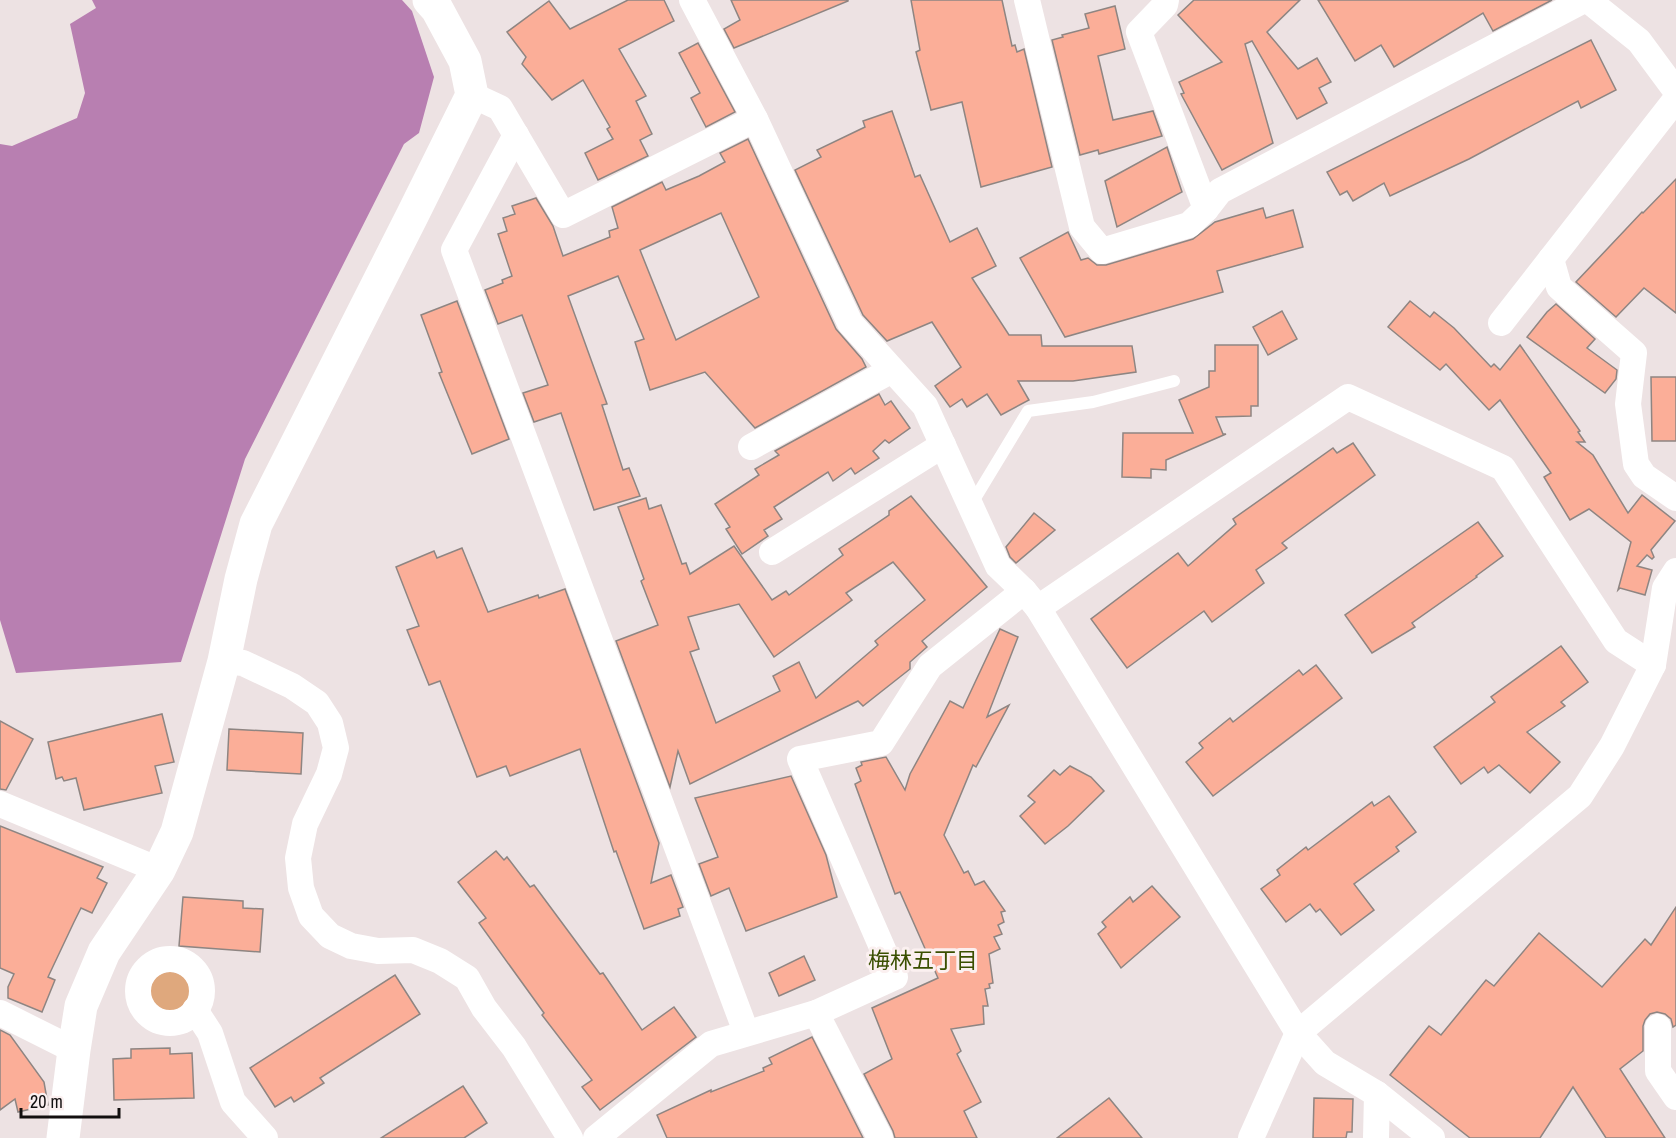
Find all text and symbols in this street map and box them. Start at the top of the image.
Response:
district label: 梅林五丁目 [868,945,978,975]
scale bar [21,1081,118,1119]
text: 20 m [30,1089,63,1114]

